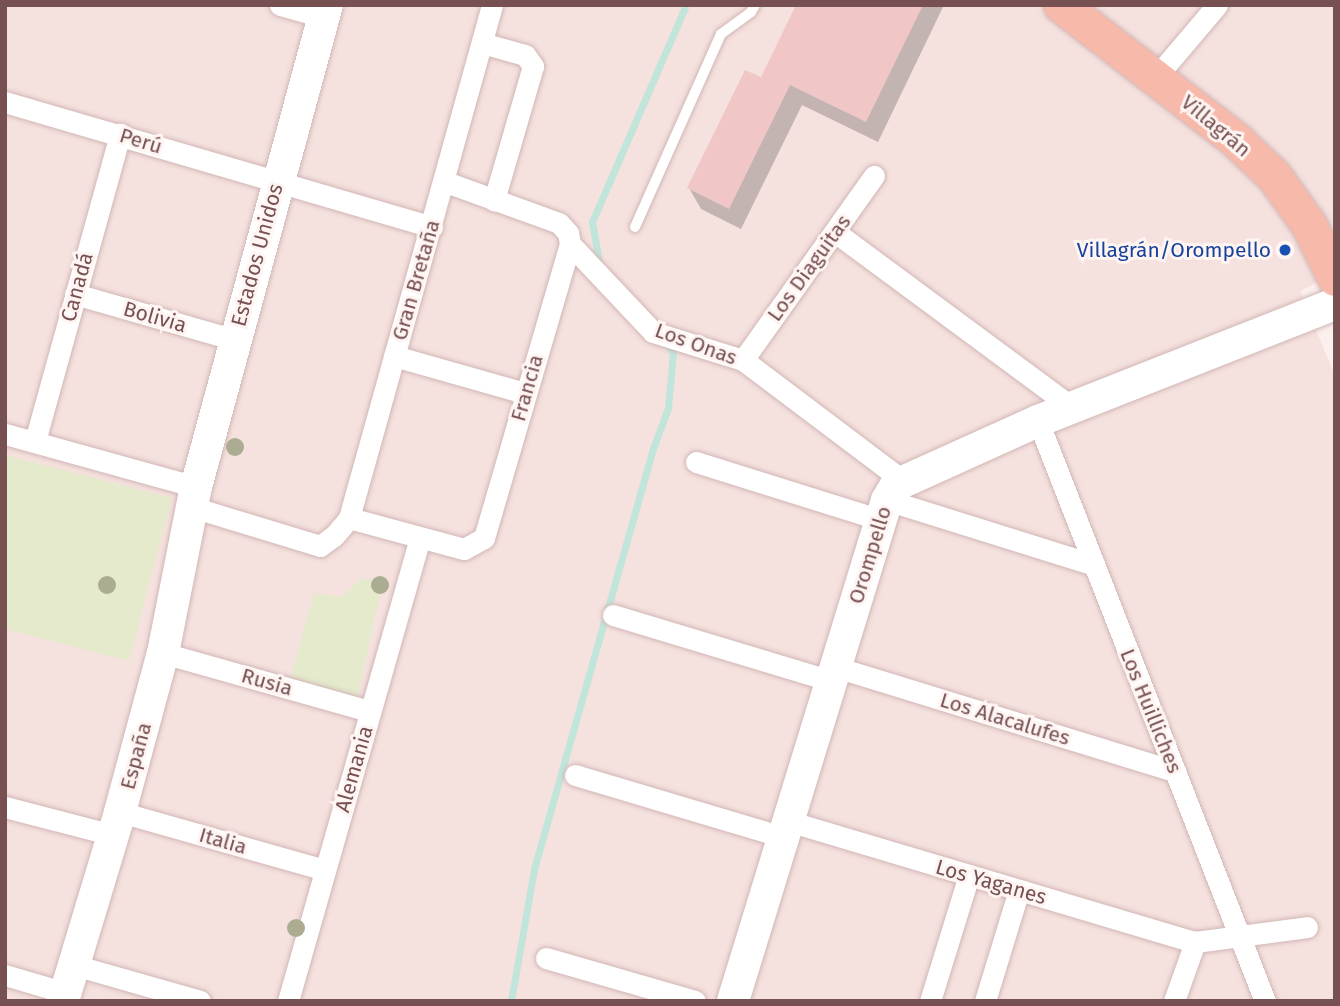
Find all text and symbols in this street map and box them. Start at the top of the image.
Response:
street label: Villagrán [1176,90,1256,162]
street label: Perú [117,123,165,159]
street label: Estados Unidos [226,181,288,329]
street label: Los Diaguitas [762,210,856,326]
street label: Gran Bretaña [387,217,445,343]
place label: Villagrán/Orompello [1077,237,1271,263]
marker: Villagrán/Orompello [1277,242,1293,258]
street label: Canadá [56,250,98,324]
street label: Bolivia [120,296,190,338]
street label: Los Onas [652,318,740,370]
street label: Francia [506,352,548,424]
street label: Orompello [843,503,897,607]
street label: Los Huilliches [1115,645,1187,777]
street label: Rusia [238,663,296,701]
street label: Los Alacalufes [937,687,1073,751]
street label: España [115,720,157,792]
street label: Alemania [330,723,378,815]
street label: Italia [196,822,250,860]
street label: Los Yaganes [933,854,1049,910]

